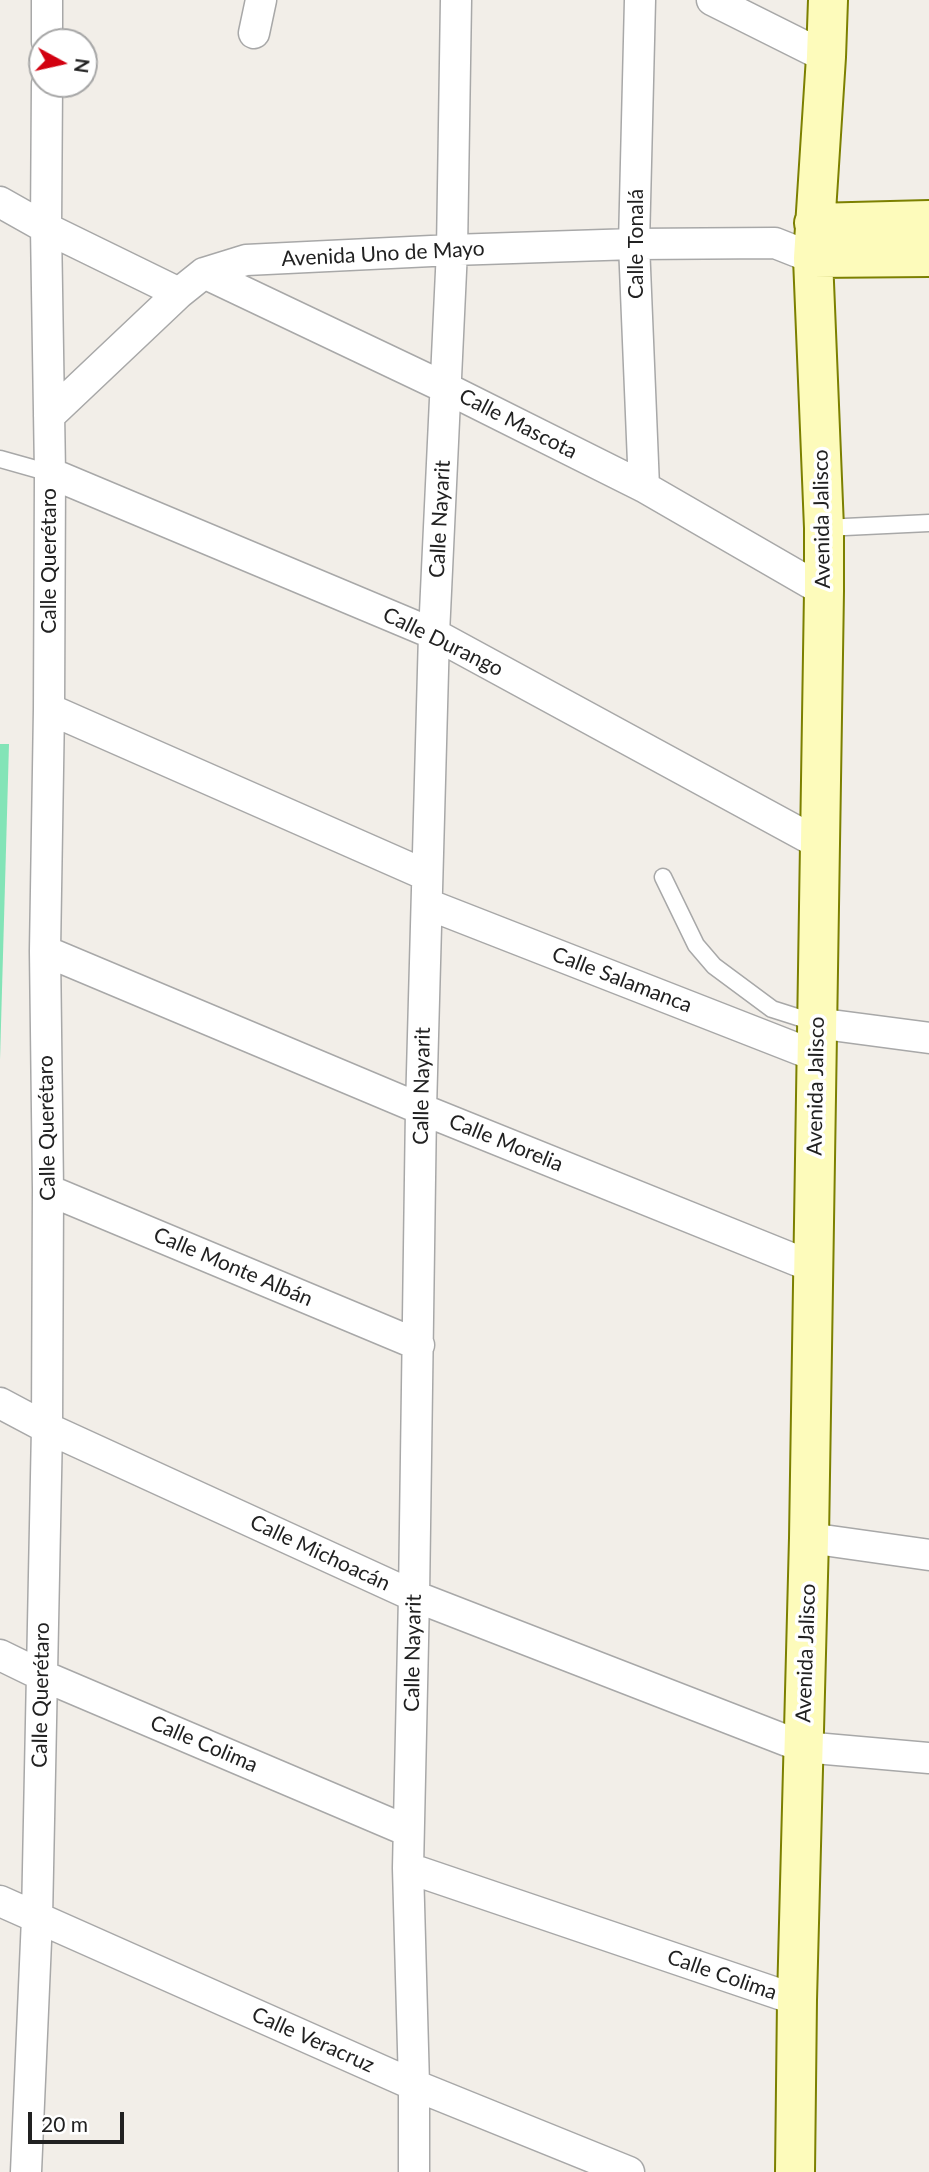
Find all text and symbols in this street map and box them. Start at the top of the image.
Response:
north arrow [28,28,98,98]
text: N [70,57,95,75]
street label: Calle Tonalá [623,189,649,299]
street label: Avenida Uno de Mayo [281,236,485,272]
street label: Calle Mascota [455,383,581,465]
street label: Avenida Jalisco [808,449,836,589]
street label: Calle Nayarit [424,459,456,579]
street label: Calle Querétaro [36,488,62,634]
street label: Calle Durango [379,602,507,682]
street label: Calle Salamanca [548,942,696,1018]
street label: Avenida Jalisco [802,1016,830,1156]
street label: Calle Nayarit [408,1027,436,1145]
street label: Calle Querétaro [33,1055,61,1201]
street label: Calle Morelia [445,1109,567,1177]
street label: Calle Monte Albán [150,1222,316,1312]
street label: Calle Michoacán [246,1510,394,1596]
street label: Avenida Jalisco [791,1583,821,1723]
street label: Calle Nayarit [399,1594,427,1712]
street label: Calle Querétaro [27,1622,55,1768]
street label: Calle Colima [146,1710,262,1778]
street label: Calle Colima [664,1944,780,2006]
street label: Calle Veracruz [248,2002,378,2078]
scale bar [32,2098,128,2142]
text: 20 m [41,2111,88,2136]

